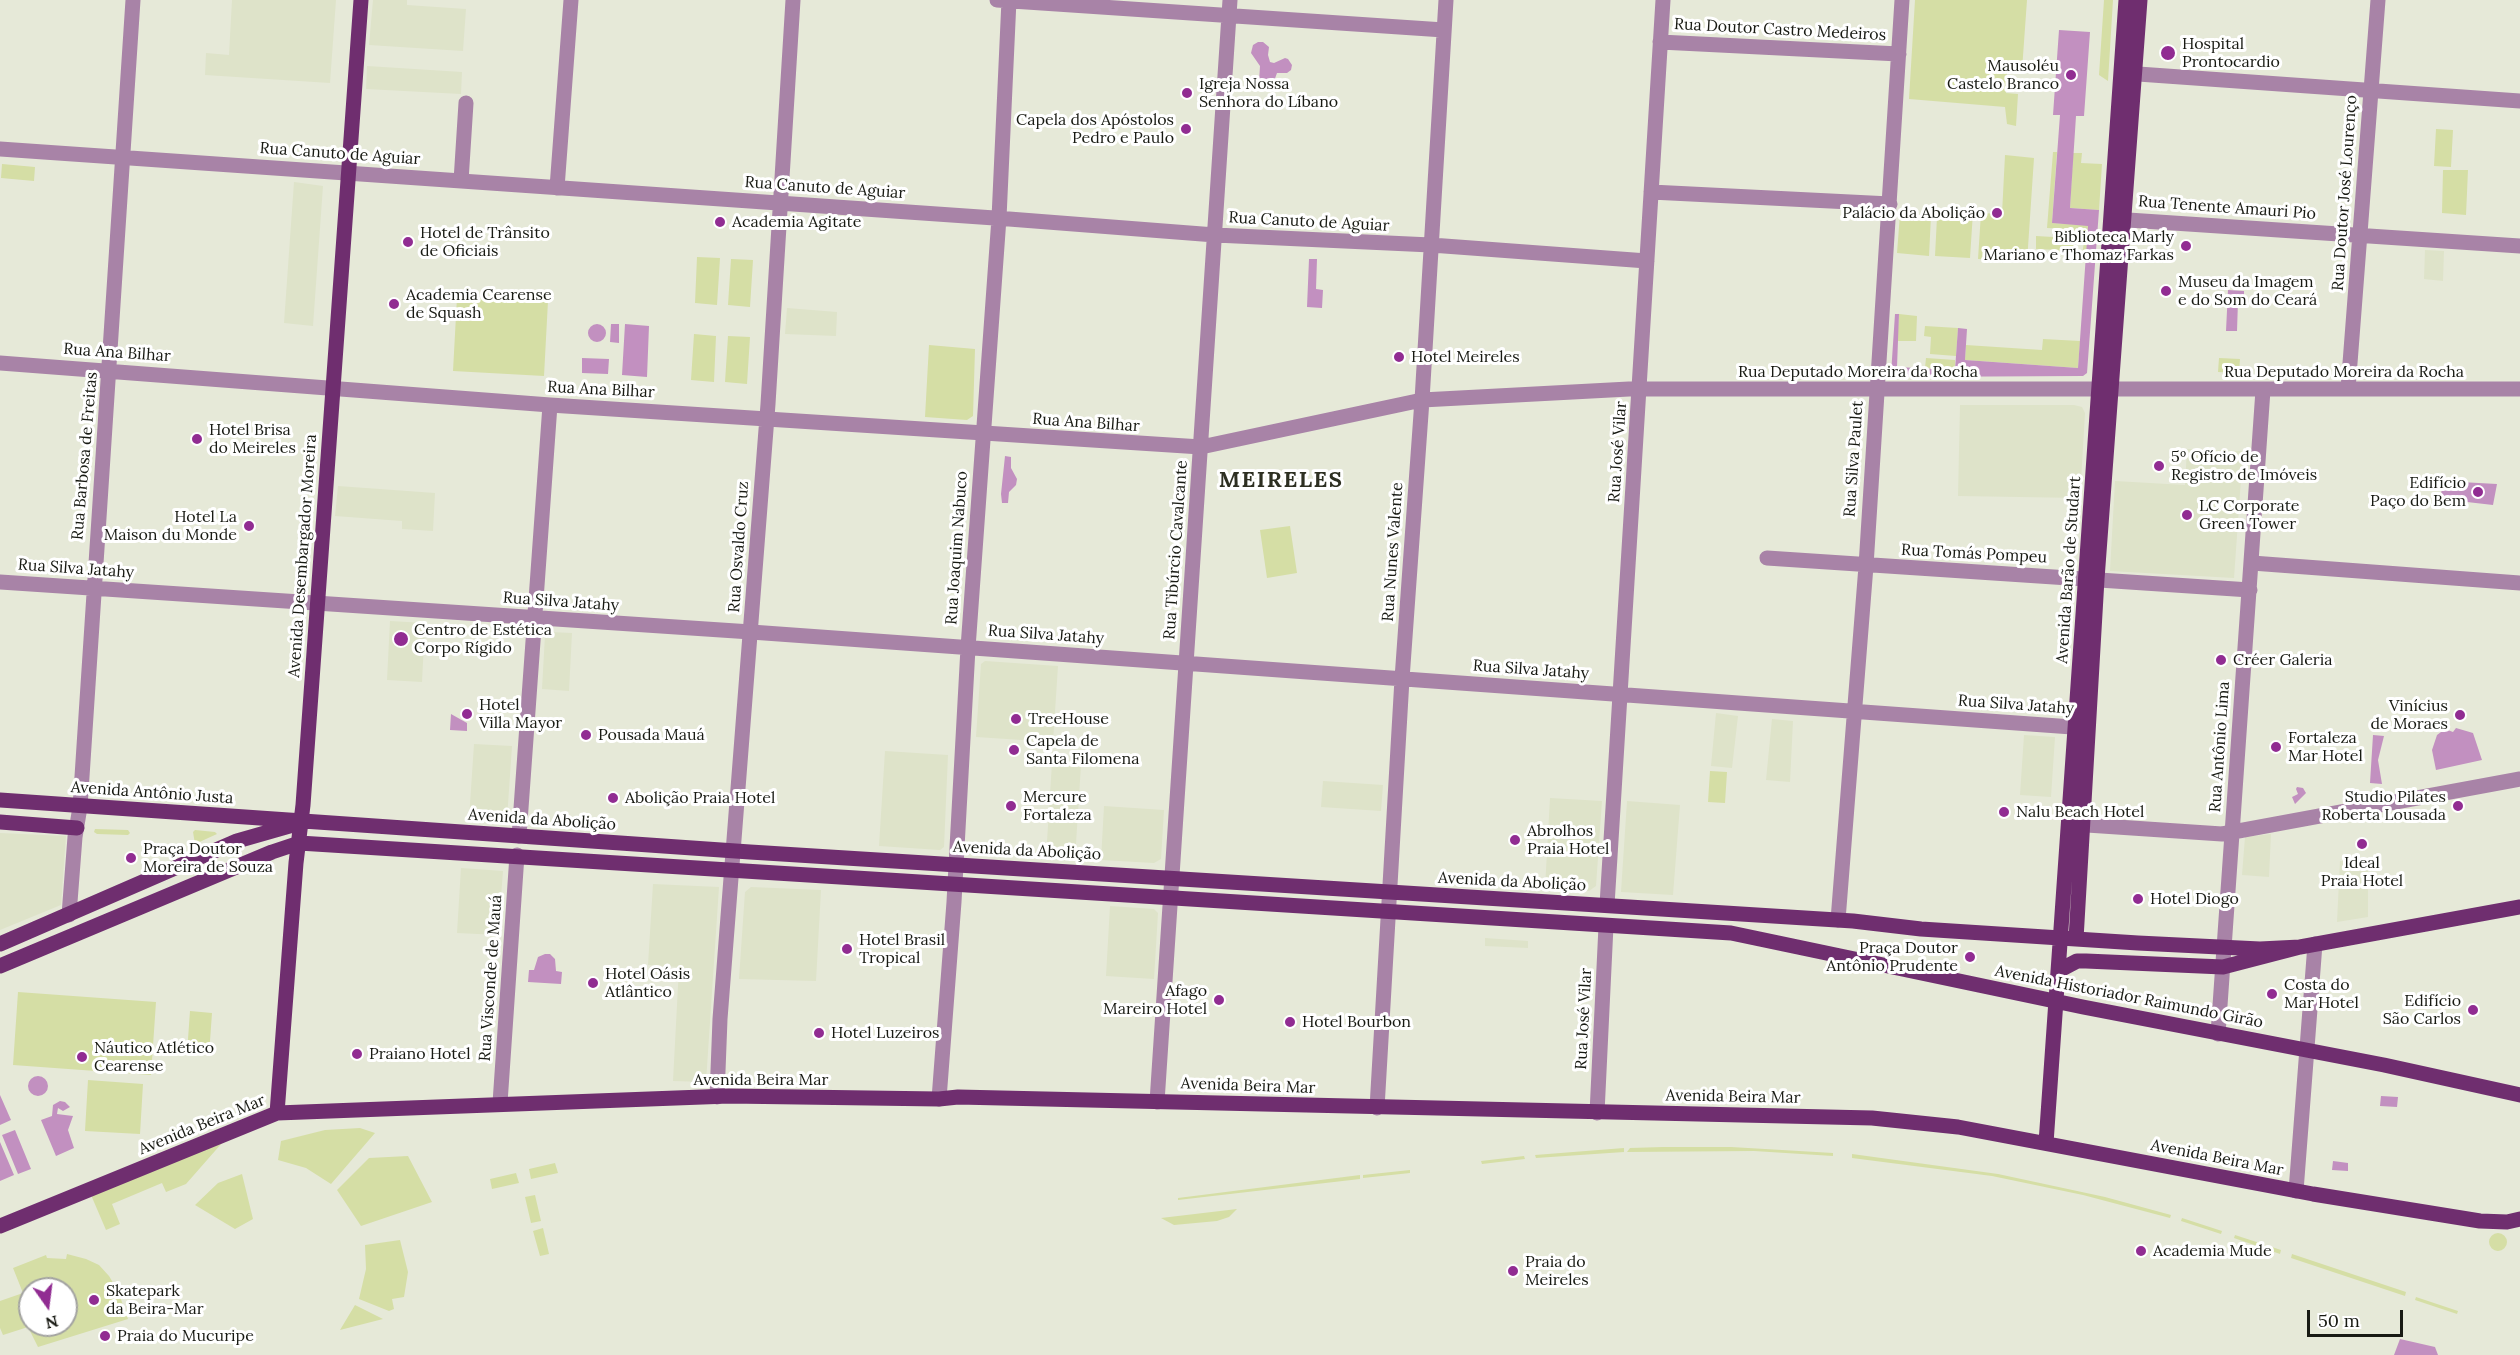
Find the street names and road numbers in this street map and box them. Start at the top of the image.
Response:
street label: Rua Doutor Castro Medeiros [1673,15,1887,45]
street label: Rua Doutor José Lourenço [2329,94,2361,292]
street label: Rua Canuto de Aguiar [259,139,421,169]
street label: Rua Canuto de Aguiar [744,173,906,203]
street label: Rua Tenente Amauri Pio [2137,192,2317,224]
street label: Rua Canuto de Aguiar [1228,208,1390,236]
street label: Rua Ana Bilhar [63,340,171,366]
street label: Rua Deputado Moreira da Rocha [1738,362,1978,382]
street label: Rua Deputado Moreira da Rocha [2224,362,2464,382]
street label: Rua Barbosa de Freitas [68,371,102,541]
street label: Rua Ana Bilhar [547,378,655,402]
street label: Rua Silva Paulet [1840,400,1868,518]
street label: Rua José Vilar [1605,401,1631,503]
street label: Rua Ana Bilhar [1032,410,1140,436]
street label: Avenida Desembargador Moreira [285,434,321,678]
street label: Rua Tibúrcio Cavalcante [1160,460,1192,640]
street label: Rua Joaquim Nabuco [942,470,972,626]
street label: Avenida Barão de Studart [2053,476,2085,664]
street label: Rua Osvaldo Cruz [725,481,753,613]
street label: Rua Nunes Valente [1379,482,1407,622]
street label: Rua Tomás Pompeu [1901,541,2047,567]
street label: Rua Silva Jatahy [17,555,135,583]
street label: Rua Silva Jatahy [502,588,620,616]
street label: Rua Silva Jatahy [987,621,1105,649]
street label: Rua Silva Jatahy [1472,656,1590,684]
street label: Rua Antônio Lima [2206,681,2234,813]
street label: Rua Silva Jatahy [1957,691,2075,719]
street label: Avenida Antônio Justa [70,778,234,808]
street label: Avenida da Abolição [467,805,617,835]
street label: Avenida da Abolição [952,838,1102,864]
street label: Avenida da Abolição [1437,869,1587,895]
street label: Rua Visconde de Mauá [476,894,506,1062]
street label: Avenida Historiador Raimundo Girão [1993,962,2265,1032]
street label: Rua José Vilar [1572,968,1596,1070]
street label: Avenida Beira Mar [694,1070,828,1090]
street label: Avenida Beira Mar [1180,1074,1316,1098]
street label: Avenida Beira Mar [1665,1086,1801,1108]
street label: Avenida Beira Mar [136,1091,268,1159]
street label: Avenida Beira Mar [2149,1136,2285,1180]

